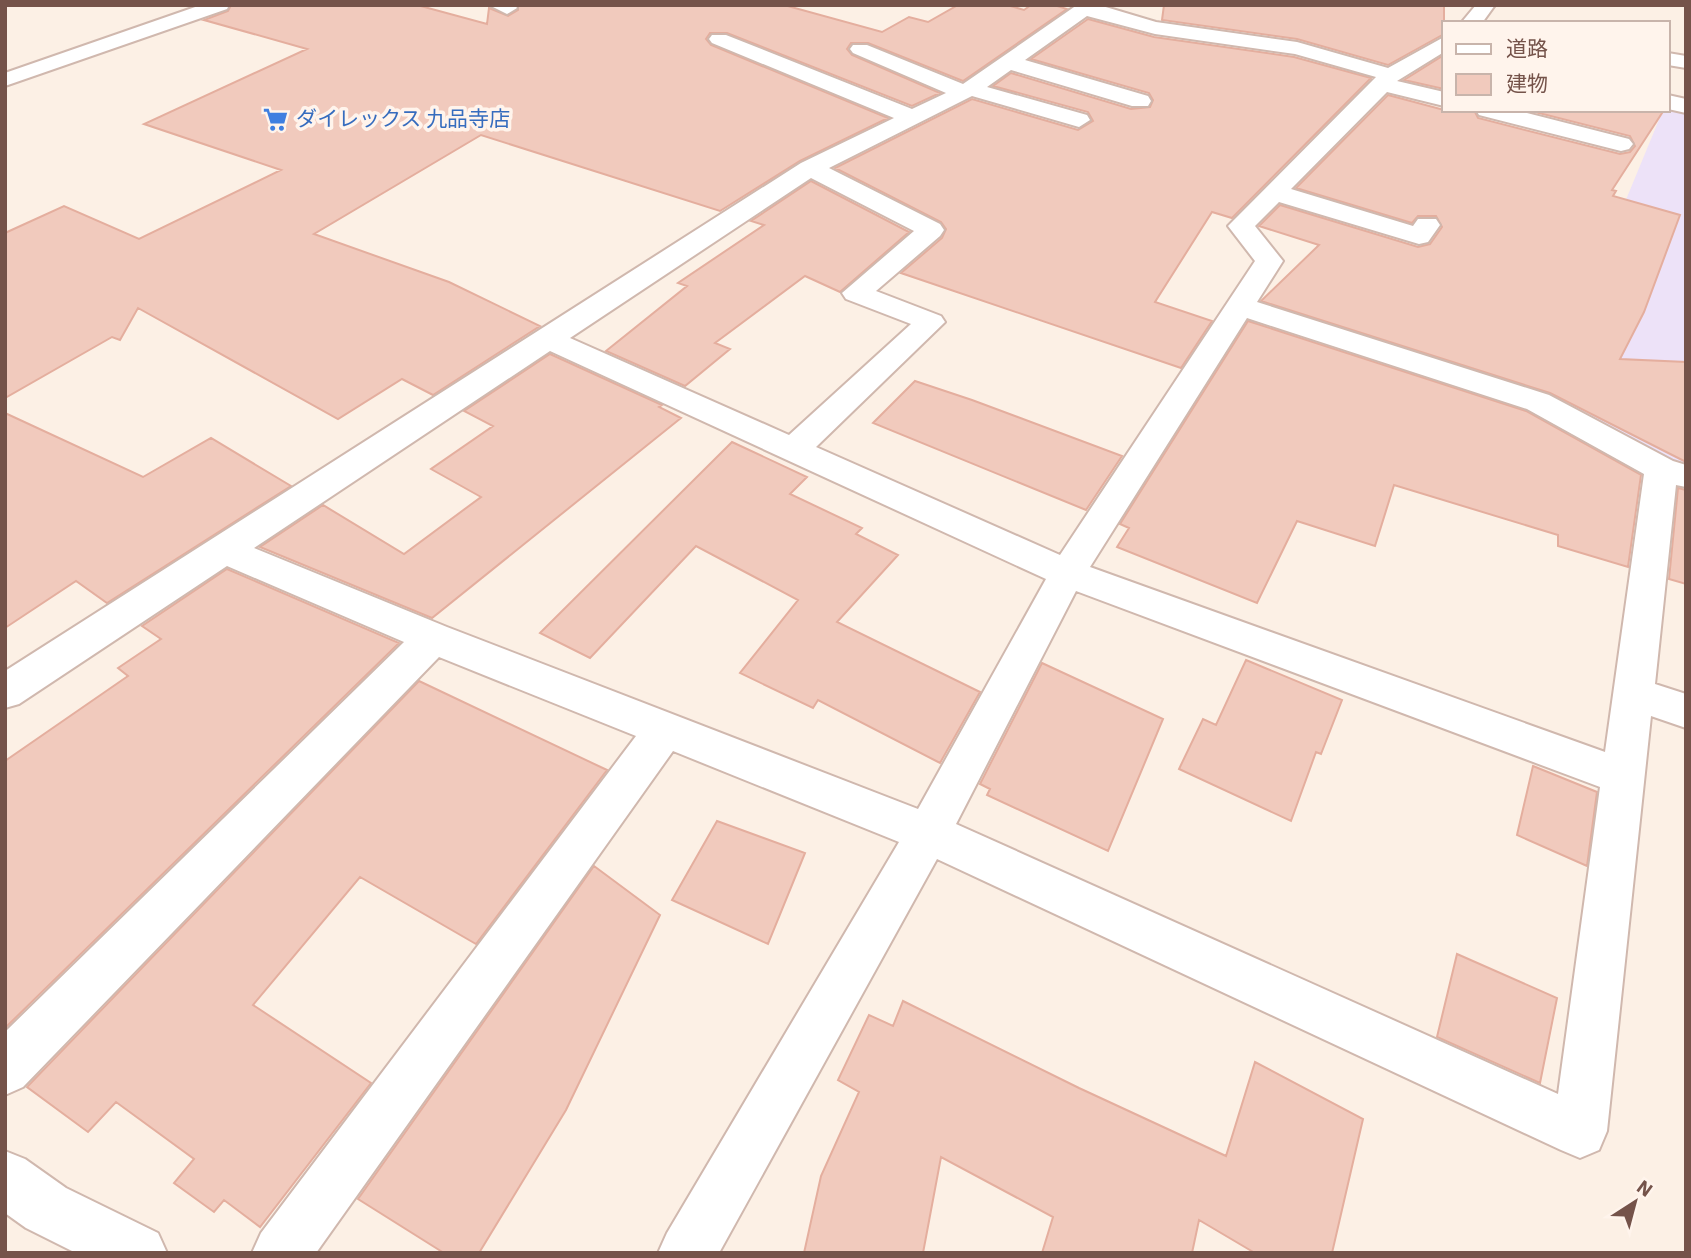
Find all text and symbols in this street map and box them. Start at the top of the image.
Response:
legend [1442,21,1670,112]
text: 道路 [1506,34,1548,62]
text: 建物 [1506,69,1548,97]
place label: ダイレックス 九品寺店 [296,104,510,132]
supermarket icon: ダイレックス 九品寺店 [262,105,290,133]
north arrow [1600,1167,1670,1237]
text: N [1632,1174,1658,1202]

